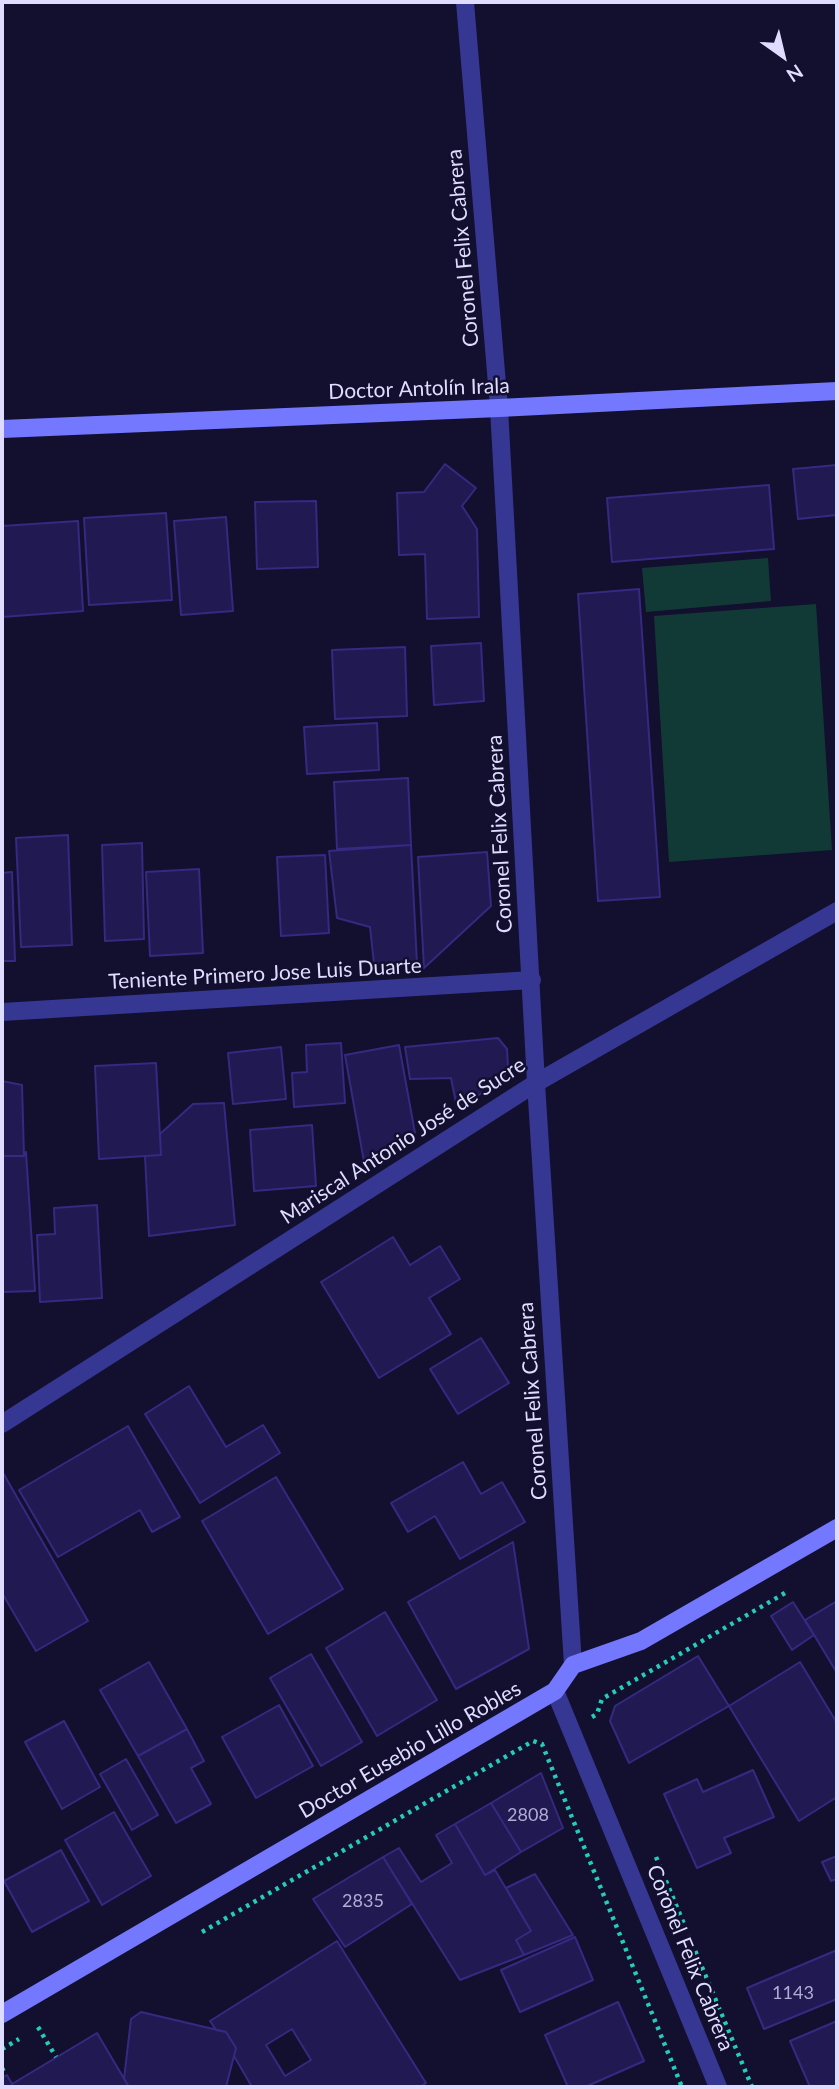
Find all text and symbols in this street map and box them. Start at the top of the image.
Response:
north arrow [748,21,818,91]
text: N [783,60,808,87]
street label: Coronel Felix Cabrera [442,148,484,348]
street label: Doctor Antolín Irala [328,373,510,405]
street label: Coronel Felix Cabrera [482,734,518,934]
street label: Teniente Primero Jose Luis Duarte [108,953,422,995]
street label: Mariscal Antonio José de Sucre [276,1052,530,1230]
street label: Coronel Felix Cabrera [514,1301,552,1501]
street label: Doctor Eusebio Lillo Robles [295,1676,525,1824]
house number: 2808 [507,1804,549,1826]
street label: Coronel Felix Cabrera [641,1861,739,2055]
house number: 2835 [342,1890,384,1912]
house number: 1143 [772,1982,814,2004]

